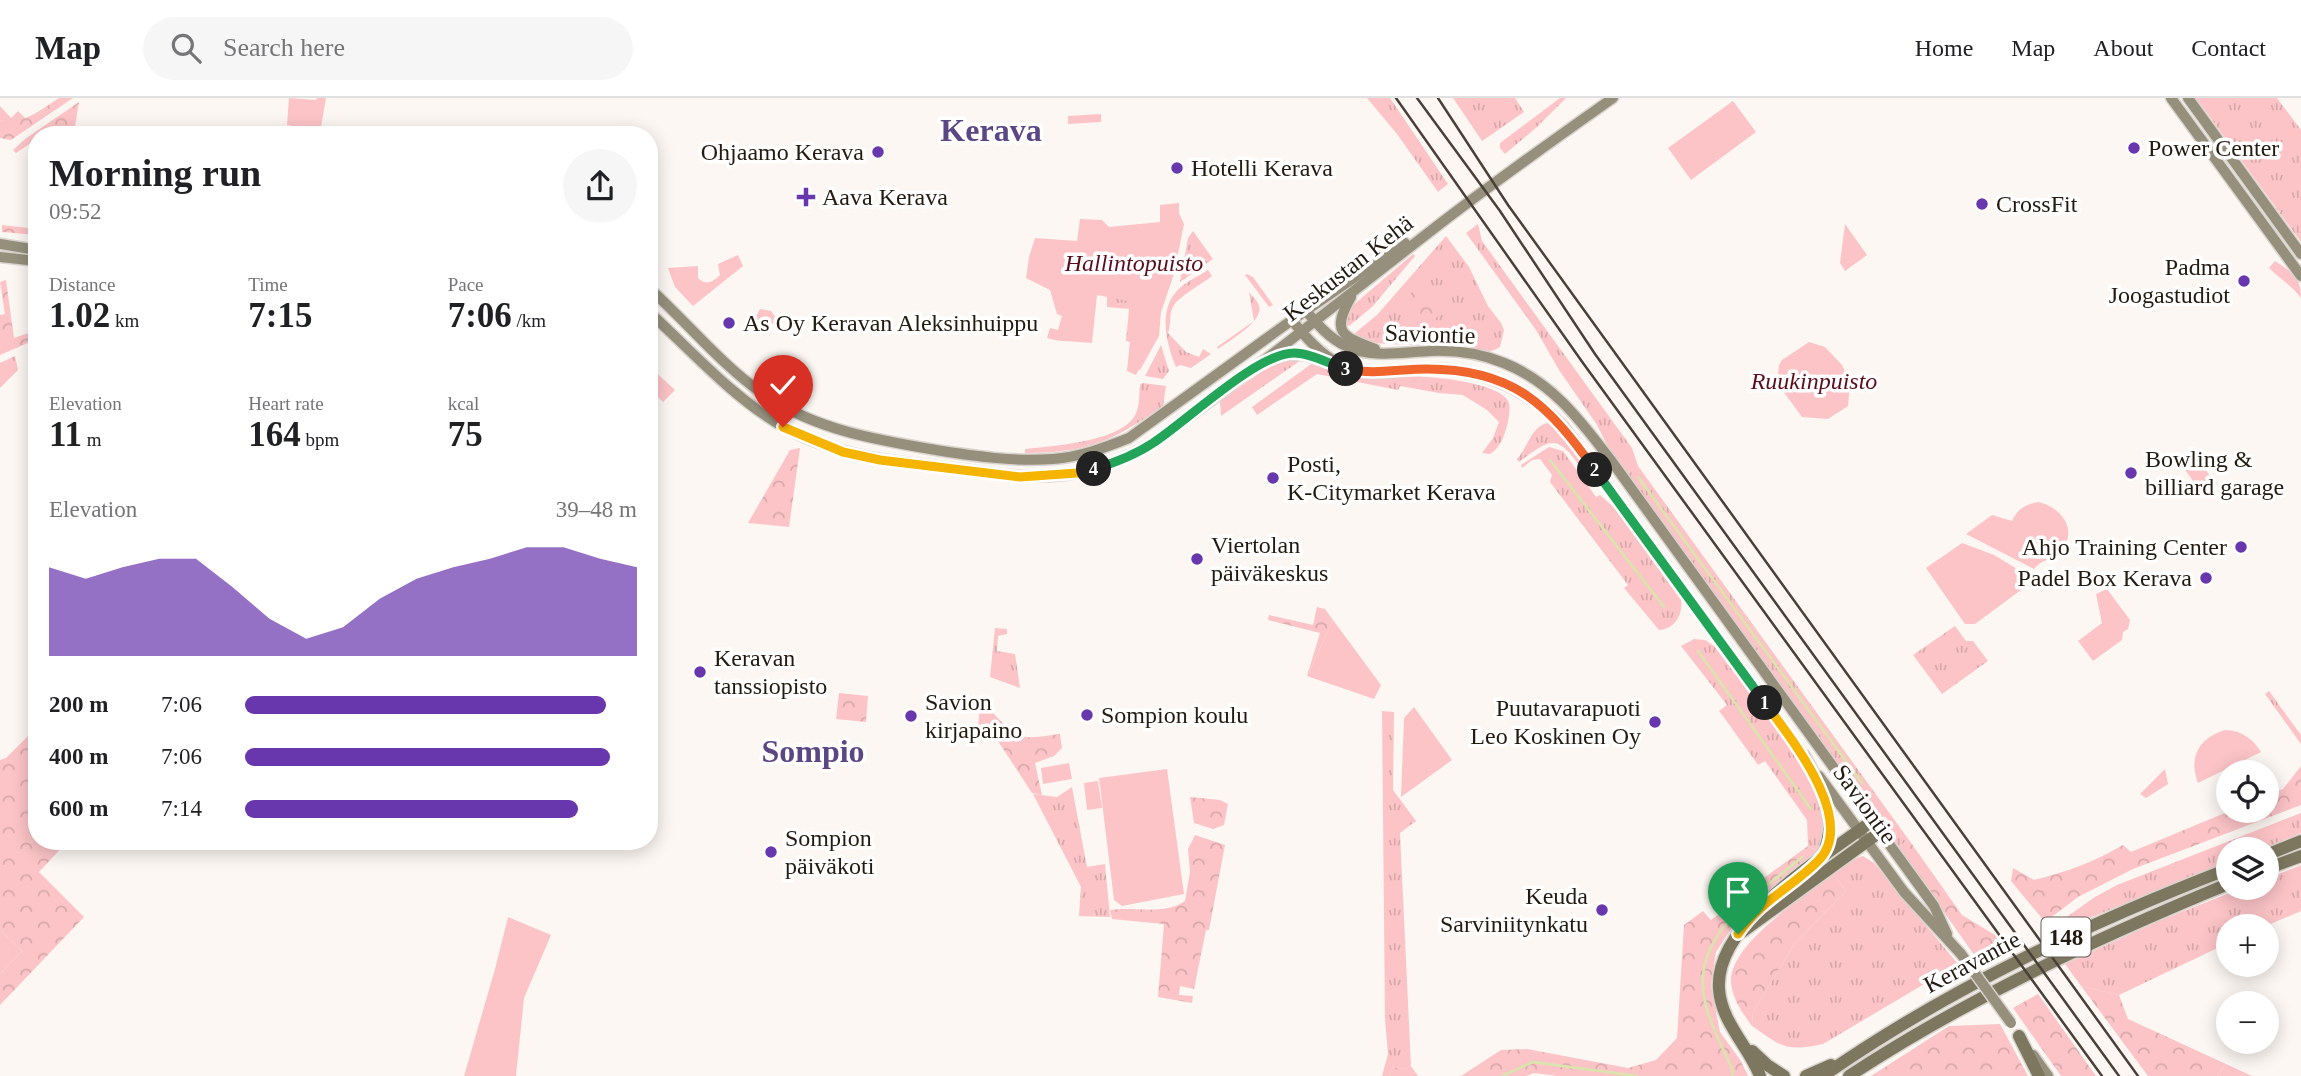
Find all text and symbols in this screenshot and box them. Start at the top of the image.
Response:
search box [143,17,633,80]
icon: search [167,29,205,67]
text: Map [35,30,101,66]
text: Search here [223,33,345,62]
text: Home [1915,35,1973,61]
text: Map [2011,35,2055,61]
text: About [2093,35,2153,61]
text: Contact [2191,35,2266,61]
district label: Kerava [940,112,1042,148]
place label: Power Center [2148,135,2279,161]
place label: Ohjaamo Kerava [701,139,864,165]
marker: Power Center [2126,140,2142,156]
marker: Ohjaamo Kerava [870,144,886,160]
button: share [563,149,637,223]
text: Morning run [49,152,261,194]
place label: Hotelli Kerava [1191,155,1333,181]
marker: Hotelli Kerava [1169,160,1185,176]
place label: Aava Kerava [822,184,948,210]
marker: Aava Kerava [796,187,816,207]
place label: CrossFit [1996,191,2078,217]
marker: CrossFit [1974,196,1990,212]
text: 09:52 [49,199,101,224]
street label: Keskustan Kehä [1278,209,1418,326]
park label: Hallintopuisto [1064,250,1203,276]
place label: Padma Joogastudiot [2109,254,2230,308]
marker: Padma Joogastudiot [2236,273,2252,289]
text: Distance [49,274,115,295]
text: Time [248,274,288,295]
text: Pace [448,274,484,295]
text: 1.02 [49,296,110,335]
text: 7:15 [248,296,312,335]
text: 7:06 [448,296,512,335]
text: km [110,310,139,331]
text: /km [512,310,546,331]
place label: As Oy Keravan Aleksinhuippu [743,310,1038,336]
marker: As Oy Keravan Aleksinhuippu [721,315,737,331]
street label: Saviontie [1384,319,1476,349]
pin: 3 [1328,352,1364,386]
pin [753,355,813,427]
text: 3 [1341,358,1350,379]
icon: check [764,366,802,404]
park label: Ruukinpuisto [1750,368,1877,394]
text: Elevation [49,393,122,414]
text: Heart rate [248,393,324,414]
text: kcal [448,393,479,414]
text: 11 [49,415,82,454]
text: 164 [248,415,301,454]
text: 75 [448,415,483,454]
text: m [82,429,102,450]
text: bpm [301,429,339,450]
place label: Bowling & billiard garage [2145,446,2284,500]
place label: Posti, K-Citymarket Kerava [1287,451,1496,505]
pin: 4 [1076,452,1112,486]
pin: 2 [1578,452,1612,488]
text: 4 [1089,458,1098,479]
text: 2 [1590,459,1599,480]
marker: Bowling & billiard garage [2123,465,2139,481]
marker: Posti, K-Citymarket Kerava [1265,470,1281,486]
text: Elevation [49,497,137,522]
text: 39–48 m [556,497,637,522]
place label: Viertolan päiväkeskus [1211,532,1328,586]
place label: Ahjo Training Center [2022,534,2227,560]
marker: Ahjo Training Center [2233,539,2249,555]
marker: Viertolan päiväkeskus [1189,551,1205,567]
place label: Padel Box Kerava [2017,565,2192,591]
marker: Padel Box Kerava [2198,570,2214,586]
place label: Keravan tanssiopisto [714,645,827,699]
marker: Keravan tanssiopisto [692,664,708,680]
pin: 1 [1748,686,1782,720]
place label: Savion kirjapaino [925,689,1022,743]
text: 200 m [49,692,108,717]
text: 7:06 [161,692,202,717]
text: 1 [1760,692,1769,713]
place label: Puutavarapuoti Leo Koskinen Oy [1470,695,1641,749]
place label: Sompion koulu [1101,702,1248,728]
marker: Sompion koulu [1079,707,1095,723]
marker: Savion kirjapaino [903,708,919,724]
marker: Puutavarapuoti Leo Koskinen Oy [1647,714,1663,730]
district label: Sompio [761,733,865,769]
text: 400 m [49,744,108,769]
text: 7:06 [161,744,202,769]
street label: Saviontie [1828,760,1902,848]
map controls [2216,760,2279,1054]
button: locate [2216,760,2279,823]
text: 600 m [49,796,108,821]
text: 7:14 [161,796,202,821]
place label: Sompion päiväkoti [785,825,875,879]
button: layers [2216,837,2279,900]
marker: Sompion päiväkoti [763,844,779,860]
pin [1708,862,1768,934]
icon: arrive [1719,873,1757,911]
place label: Keuda Sarviniitynkatu [1440,883,1588,937]
marker: Keuda Sarviniitynkatu [1594,902,1610,918]
button: + [2216,914,2279,977]
road number: 148 [2042,918,2090,957]
street label: Keravantie [1919,926,2025,998]
button: − [2216,991,2279,1054]

